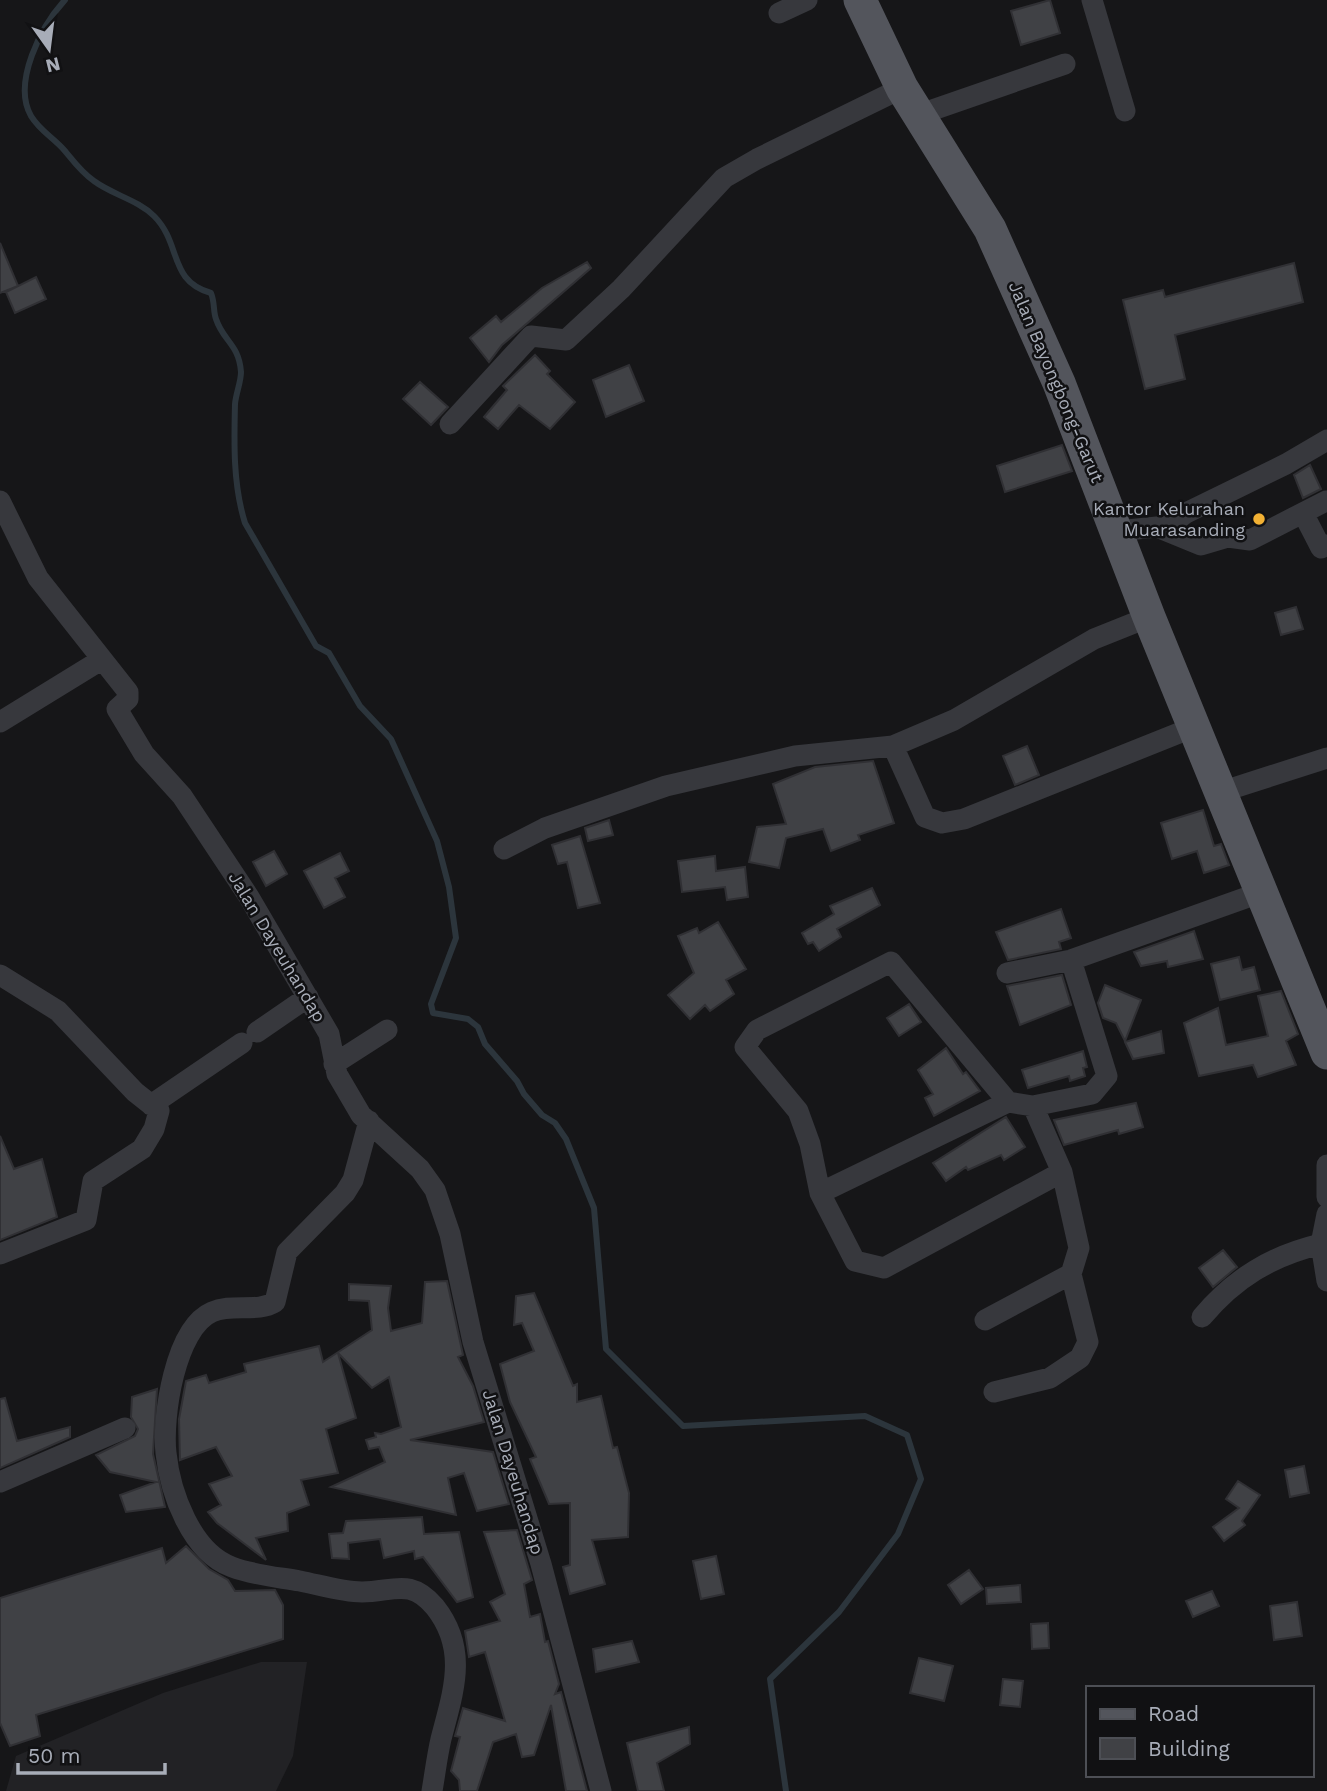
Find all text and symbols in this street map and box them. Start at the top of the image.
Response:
north arrow [14,14,84,84]
text: N [43,52,63,78]
street label: Jalan Bayongbong-Garut [1005,278,1109,486]
place label: Kantor Kelurahan Muarasanding [1093,498,1245,540]
marker: Kantor Kelurahan Muarasanding [1251,511,1267,527]
street label: Jalan Dayeuhandap [224,868,331,1026]
street label: Jalan Dayeuhandap [478,1387,549,1557]
legend [1086,1686,1313,1777]
text: Road [1148,1701,1199,1726]
scale bar [18,1732,164,1776]
text: Building [1148,1736,1230,1761]
text: 50 m [28,1743,80,1768]

